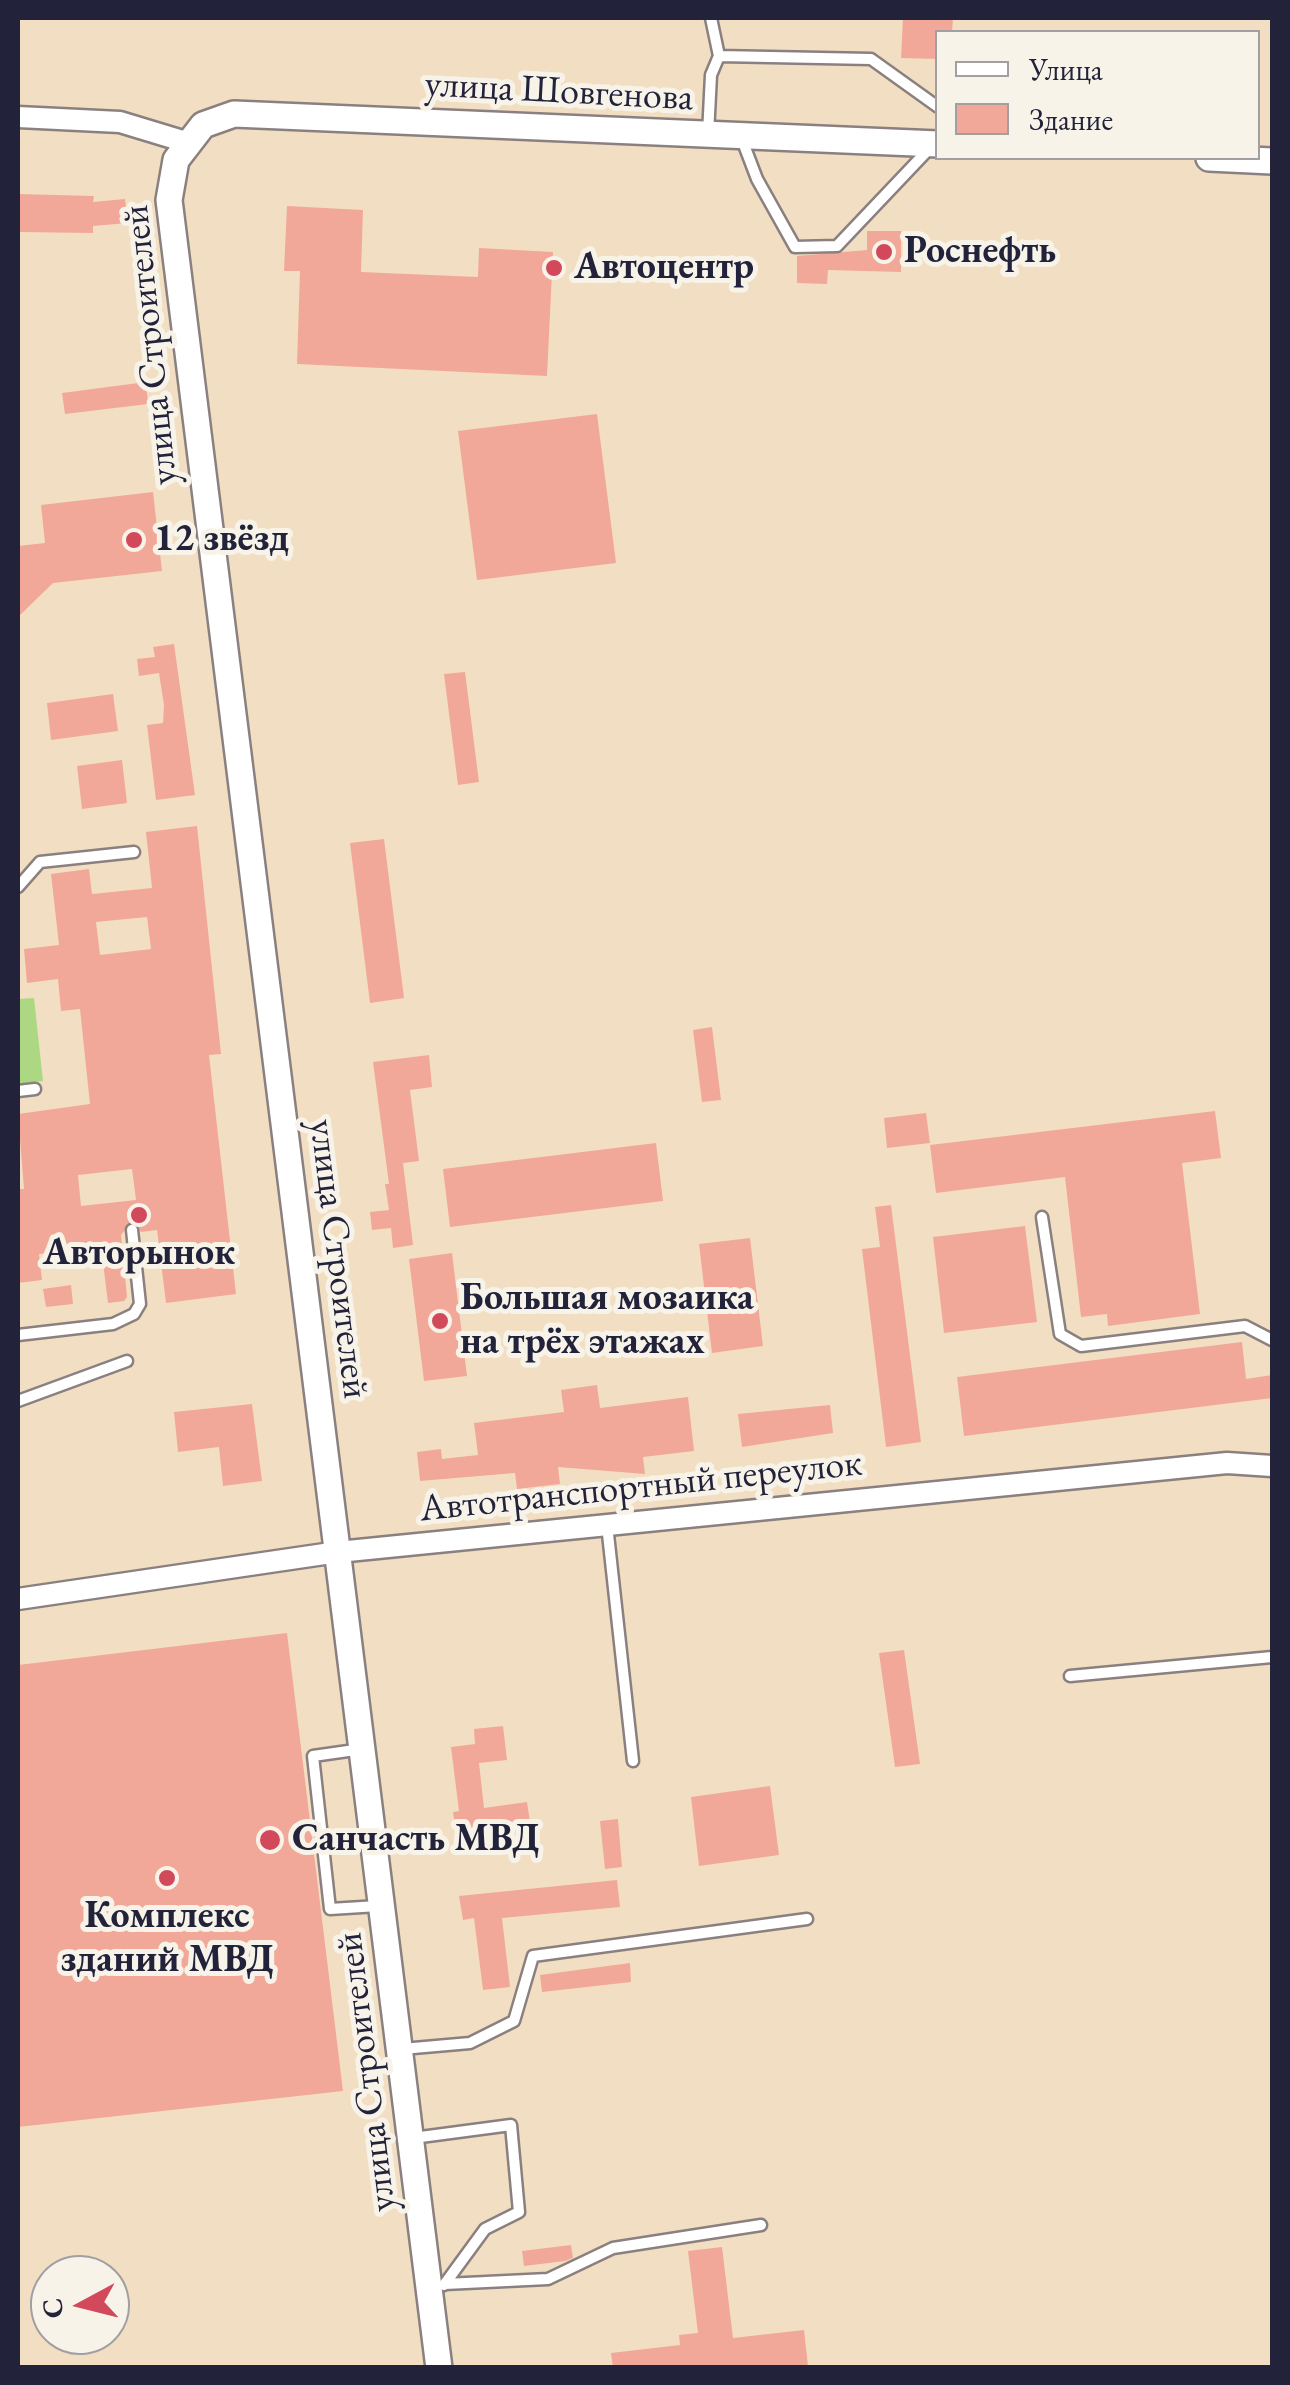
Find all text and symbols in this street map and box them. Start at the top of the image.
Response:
legend [935,30,1260,160]
text: Улица [1029,50,1103,89]
street label: улица Шовгенова [424,62,694,122]
text: Здание [1029,100,1113,139]
street label: улица Строителей [114,203,188,487]
place label: Роснефть [904,229,1056,275]
marker: Роснефть [873,241,895,263]
place label: Автоцентр [574,245,754,291]
marker: Автоцентр [543,257,565,279]
place label: 12 звёзд [154,517,289,563]
marker: 12 звёзд [123,529,145,551]
street label: улица Строителей [298,1117,378,1401]
marker: Авторынок [128,1204,150,1226]
place label: Авторынок [43,1231,235,1277]
place label: Большая мозаика на трёх этажах [460,1276,754,1366]
marker: Большая мозаика на трёх этажах [429,1310,451,1332]
street label: Автотранспортный переулок [418,1441,864,1533]
place label: Санчасть МВД [292,1817,539,1863]
marker: Санчасть МВД [257,1827,283,1853]
marker: Комплекс зданий МВД [156,1867,178,1889]
place label: Комплекс зданий МВД [60,1894,274,1984]
street label: улица Строителей [327,1930,407,2214]
north arrow [30,2255,130,2355]
text: С [33,2296,71,2320]

